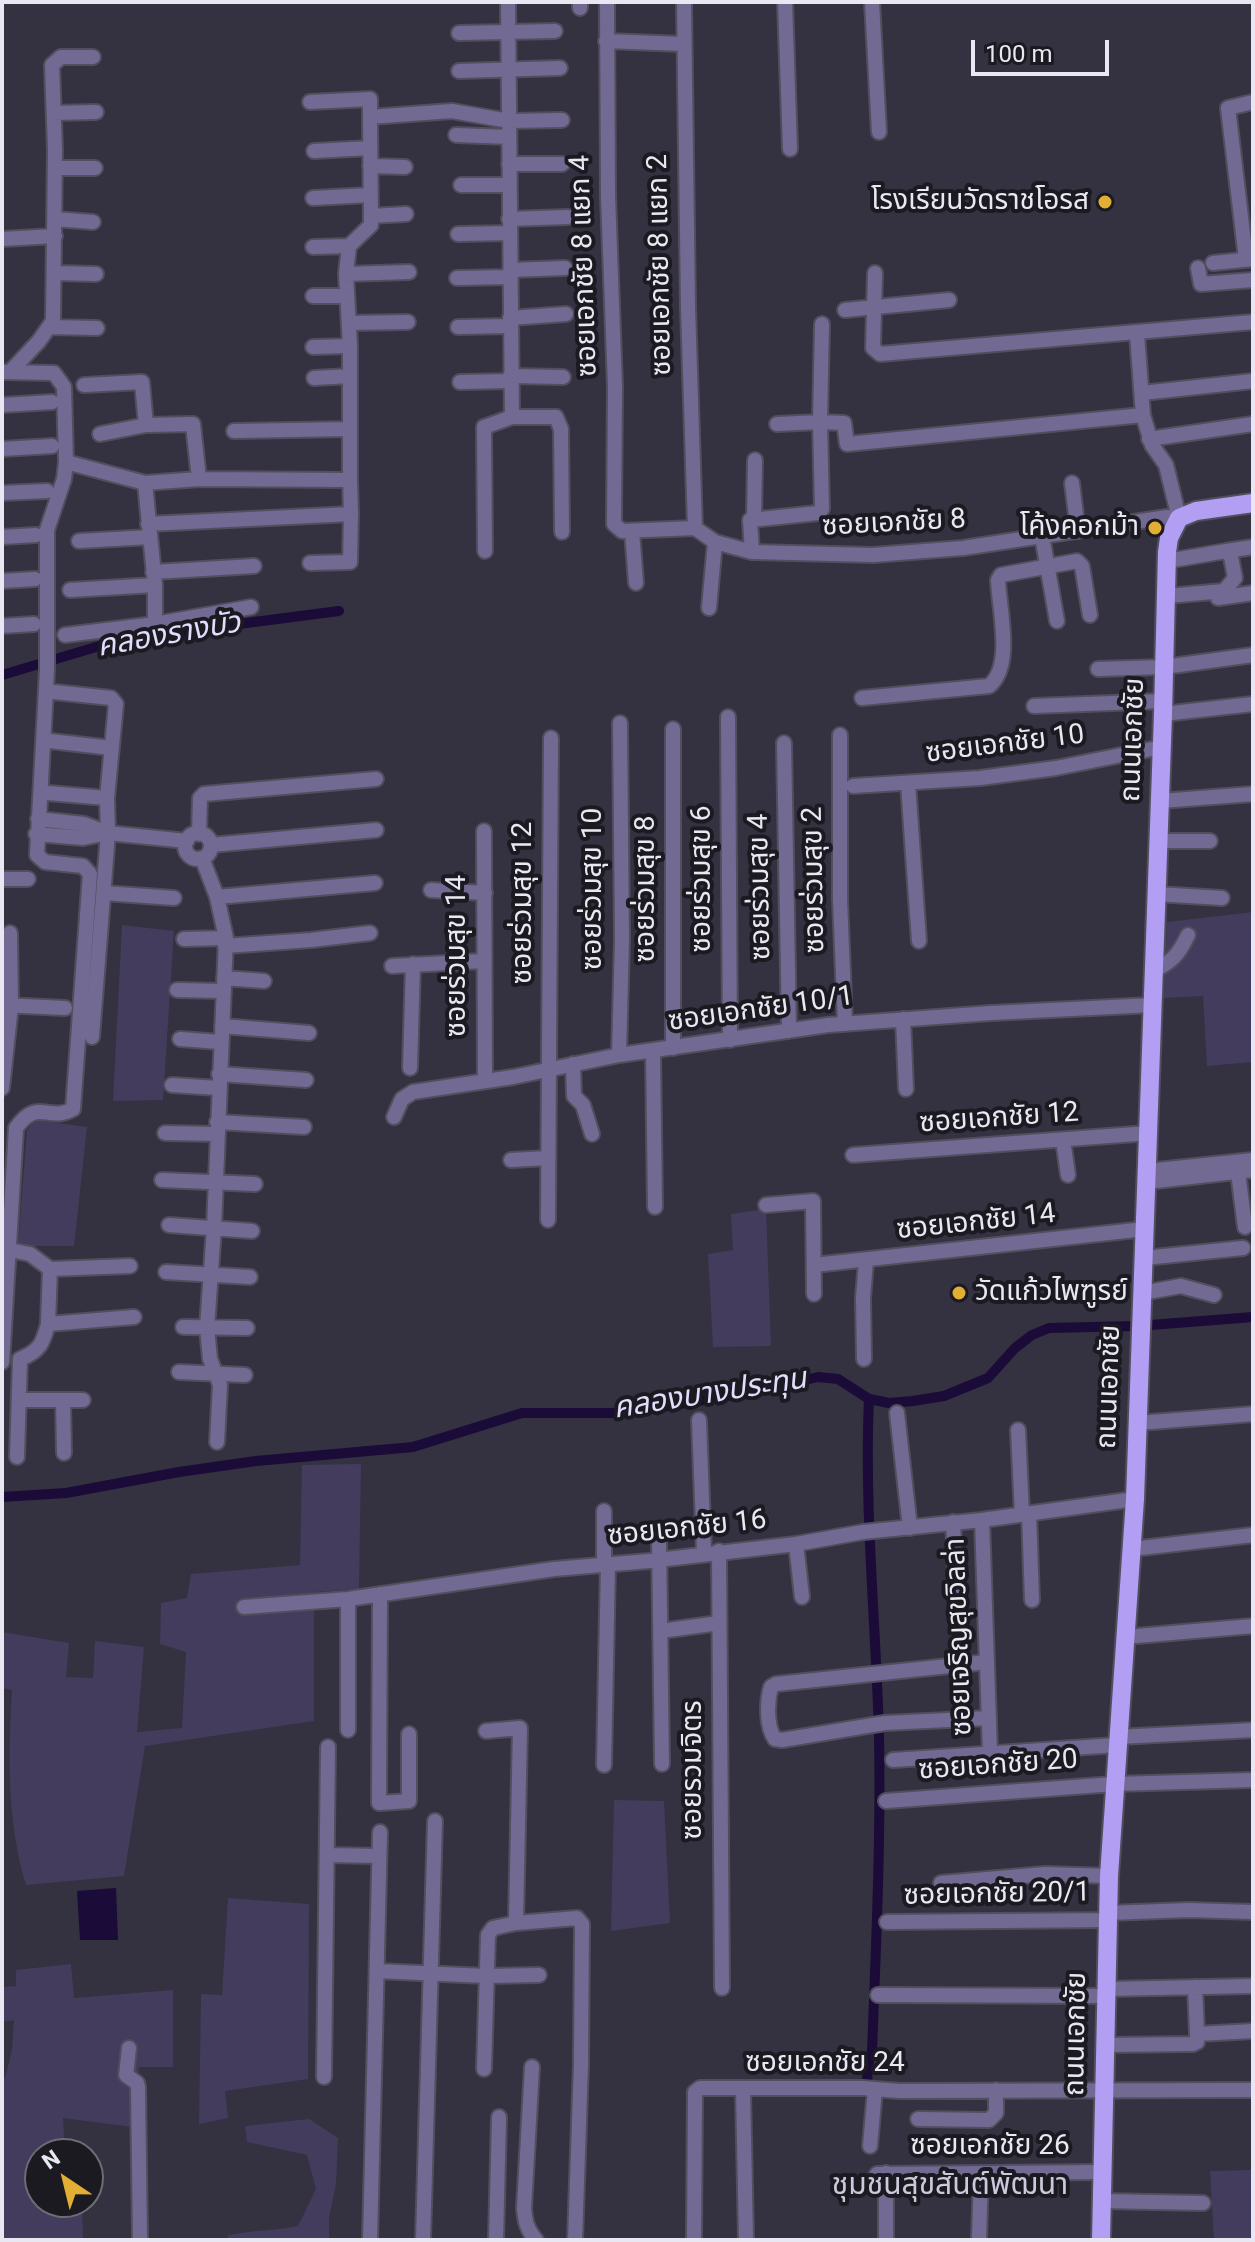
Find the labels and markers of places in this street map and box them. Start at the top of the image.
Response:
place label: โรงเรียนวัดราชโอรส [871,185,1089,219]
marker: โรงเรียนวัดราชโอรส [1096,193,1114,211]
place label: โค้งคอกม้า [1020,511,1139,545]
marker: โค้งคอกม้า [1146,519,1164,537]
place label: วัดแก้วไพฑูรย์ [975,1276,1128,1310]
marker: วัดแก้วไพฑูรย์ [950,1284,968,1302]

